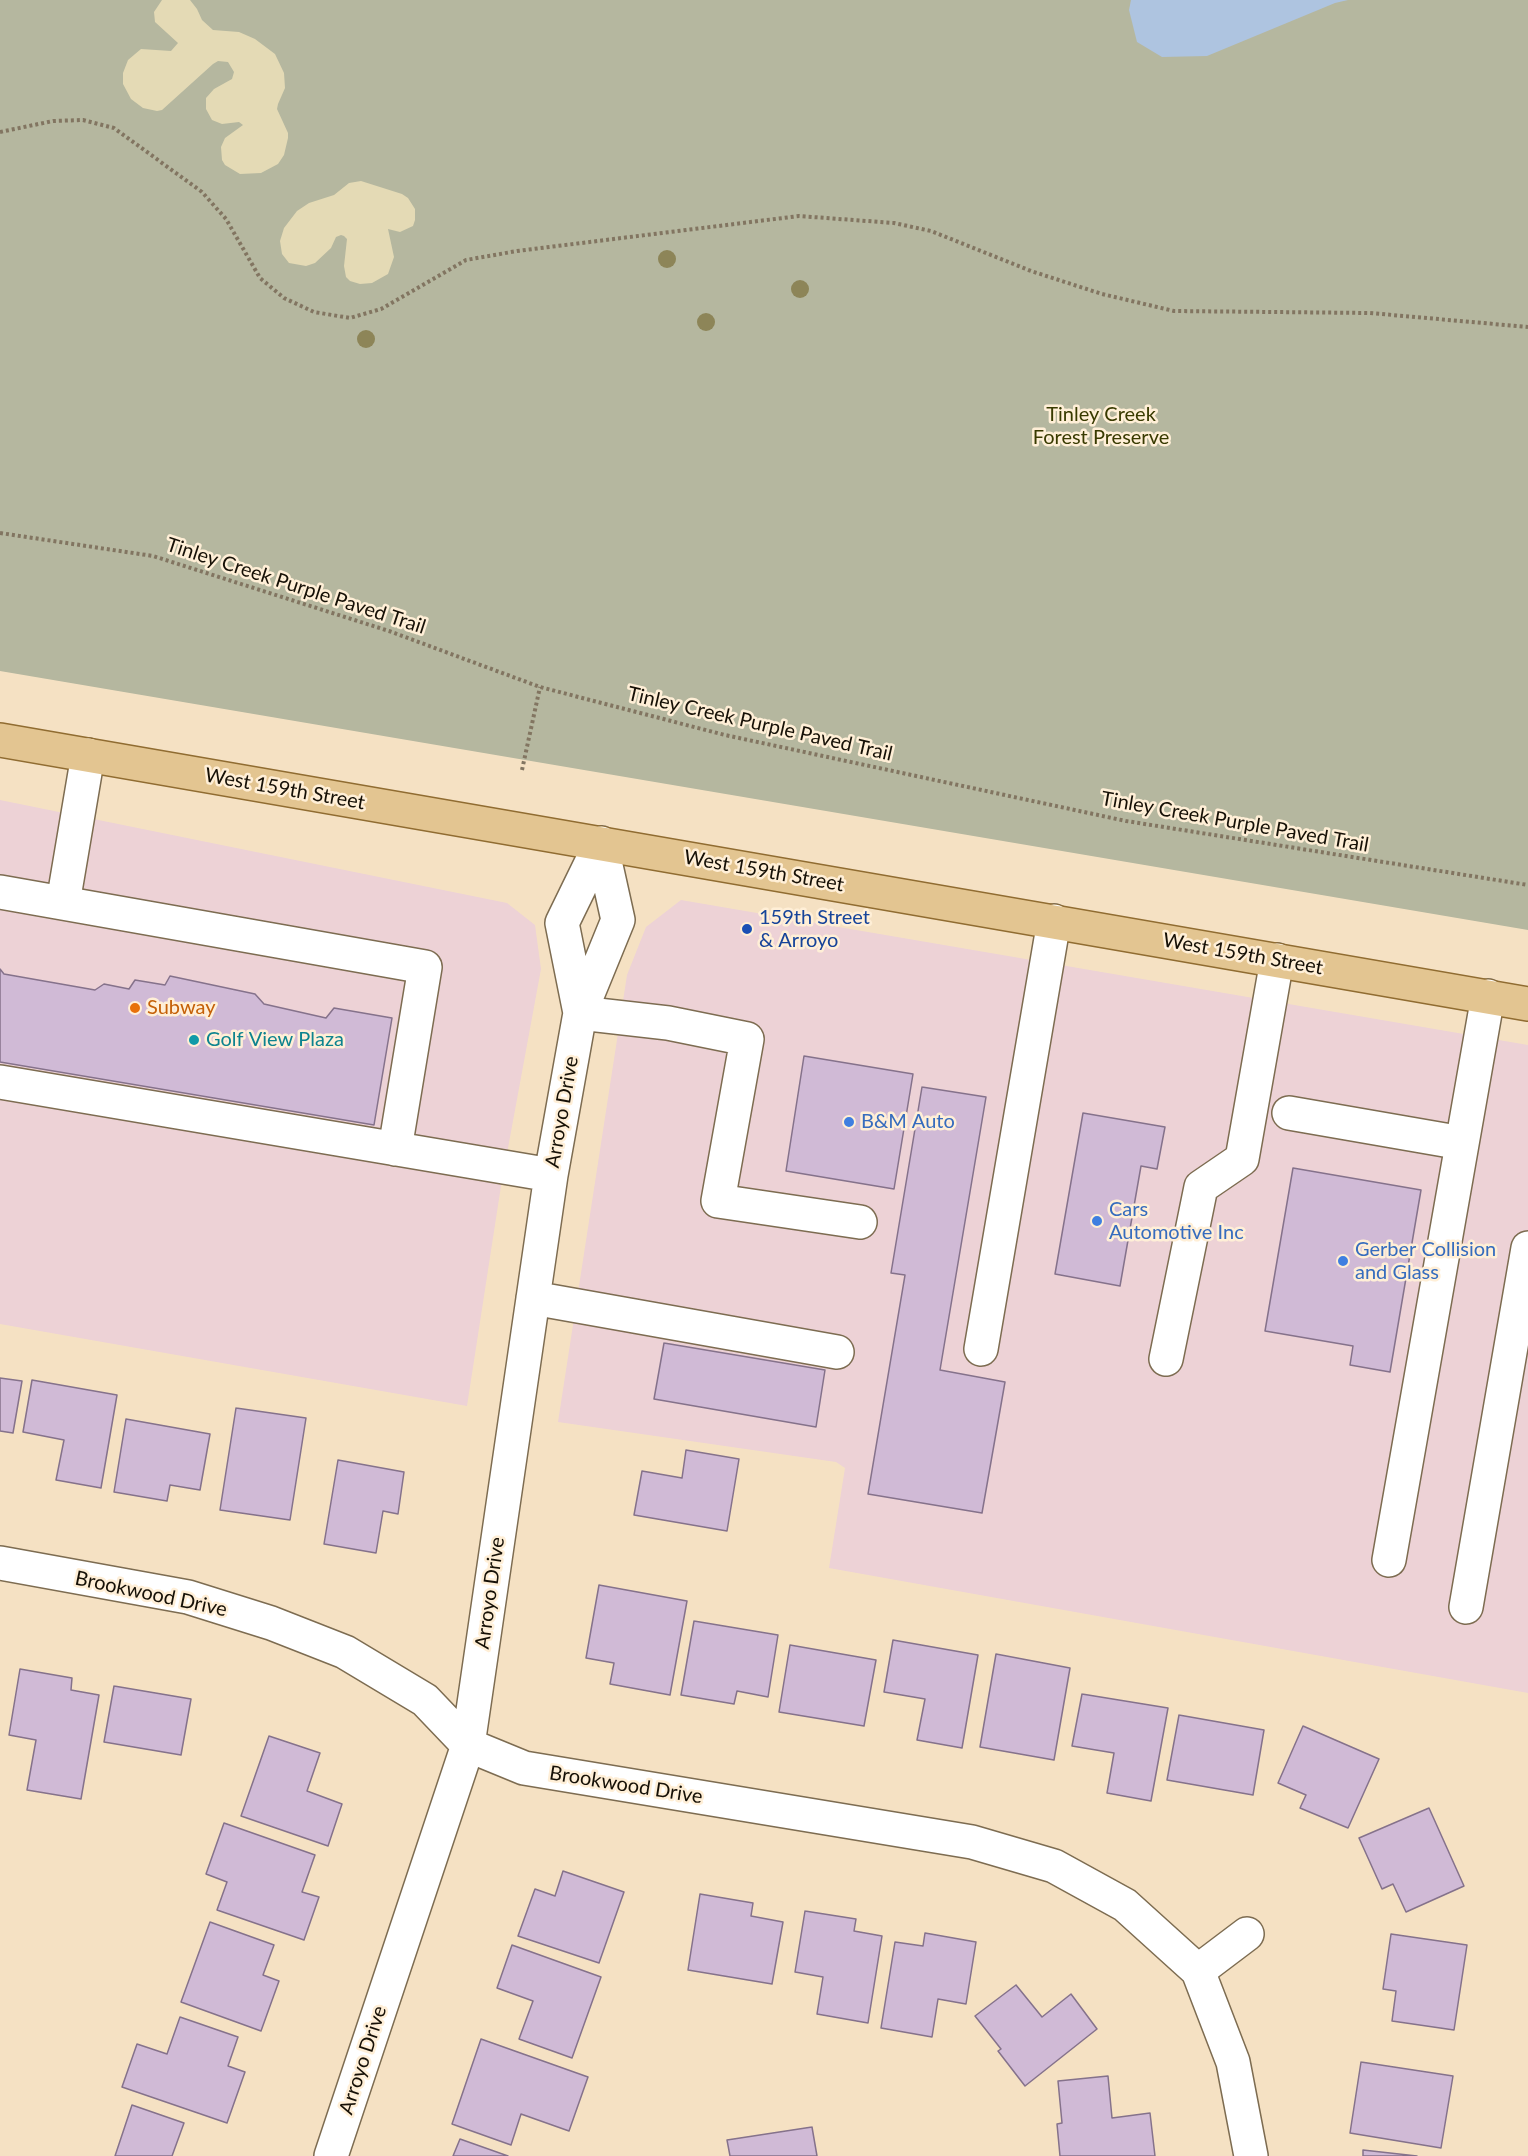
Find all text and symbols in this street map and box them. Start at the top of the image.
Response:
park label: Tinley Creek Forest Preserve [1033,403,1169,450]
street label: Tinley Creek Purple Paved Trail [163,533,429,639]
street label: Tinley Creek Purple Paved Trail [625,682,895,766]
street label: West 159th Street [203,763,367,815]
street label: Tinley Creek Purple Paved Trail [1099,787,1371,857]
street label: West 159th Street [682,845,846,897]
place label: 159th Street & Arroyo [759,906,870,953]
marker: 159th Street & Arroyo [740,922,754,936]
street label: West 159th Street [1161,928,1325,980]
place label: Subway [147,996,215,1020]
marker: Subway [128,1001,142,1015]
place label: Golf View Plaza [206,1028,344,1052]
marker: Golf View Plaza [187,1033,201,1047]
street label: Arroyo Drive [540,1054,584,1170]
place label: B&M Auto [861,1110,955,1134]
marker: B&M Auto [842,1115,856,1129]
place label: Cars Automotive Inc [1109,1198,1244,1245]
marker: Cars Automotive Inc [1090,1214,1104,1228]
place label: Gerber Collision and Glass [1355,1238,1496,1285]
marker: Gerber Collision and Glass [1336,1254,1350,1268]
street label: Arroyo Drive [470,1535,510,1651]
street label: Brookwood Drive [73,1566,229,1622]
street label: Brookwood Drive [548,1761,704,1809]
street label: Arroyo Drive [334,2003,392,2117]

